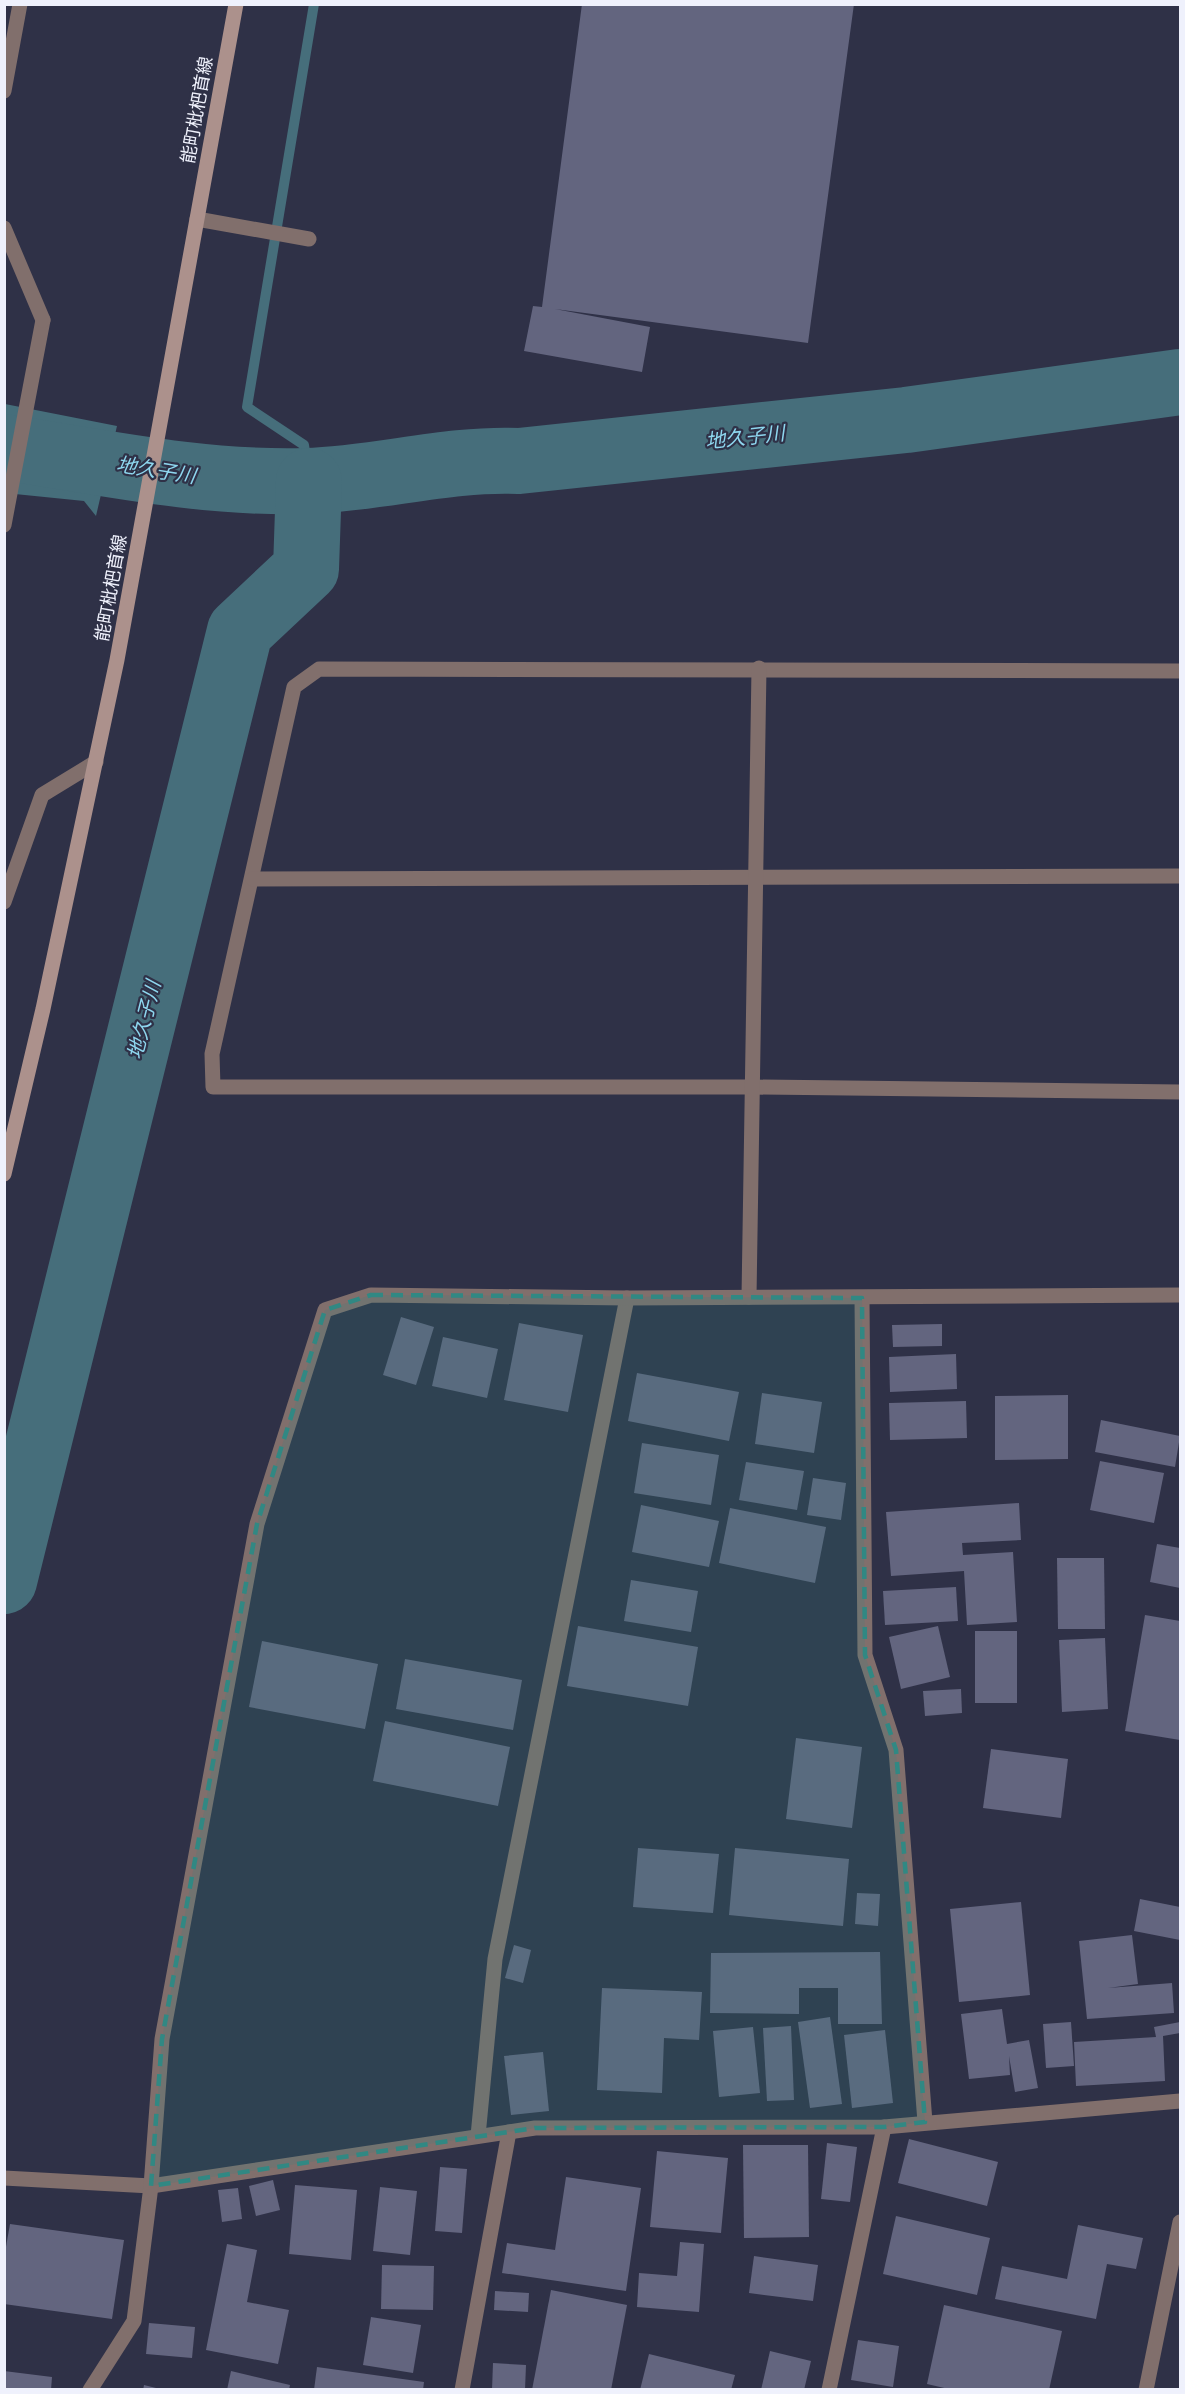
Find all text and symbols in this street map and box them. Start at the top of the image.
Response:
street label: 能町枇杷首線 [177,55,217,165]
water label: 地久子川 [704,421,788,453]
water label: 地久子川 [115,452,199,488]
street label: 能町枇杷首線 [91,533,131,643]
water label: 地久子川 [123,976,166,1062]

